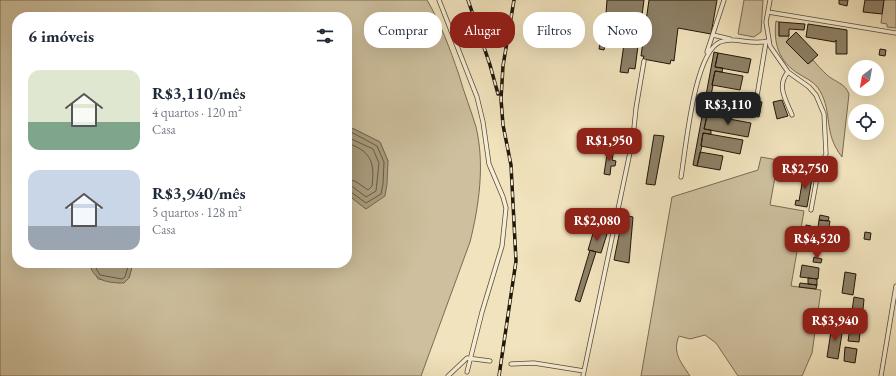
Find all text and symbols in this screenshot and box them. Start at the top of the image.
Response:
chip: Comprar [364,12,442,48]
chip: Alugar [450,12,515,48]
chip: Filtros [523,12,585,48]
chip: Novo [593,12,652,48]
text: 6 imóveis [28,25,94,47]
icon: filters [314,25,336,47]
north arrow [848,60,884,96]
map controls [848,60,884,140]
text: R$3,110/mês [152,82,246,104]
icon: home [60,86,108,134]
pin: R$3,110 [691,92,765,126]
text: R$3,110 [705,96,751,113]
text: 4 quartos · 120 m² [152,104,242,121]
button: locate [848,104,884,140]
text: Casa [152,121,176,138]
pin: R$1,950 [572,128,646,162]
text: R$1,950 [586,132,632,149]
pin: R$2,750 [768,156,842,190]
text: R$2,750 [782,160,828,177]
text: R$3,940/mês [152,182,246,204]
icon: home [60,186,108,234]
text: 5 quartos · 128 m² [152,204,242,221]
pin: R$2,080 [560,208,634,242]
text: R$2,080 [574,212,620,229]
text: Casa [152,221,176,238]
pin: R$4,520 [780,226,854,260]
text: R$4,520 [794,230,840,247]
pin: R$3,940 [798,308,872,342]
text: R$3,940 [812,312,858,329]

